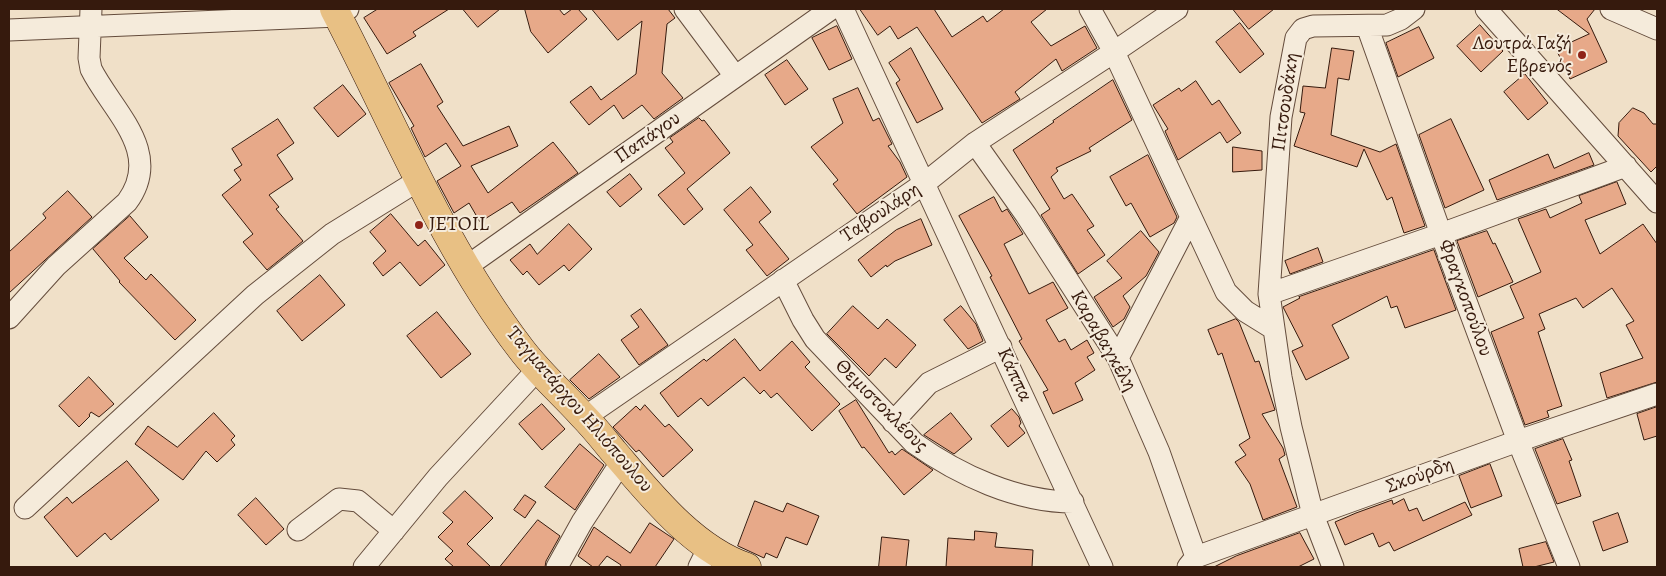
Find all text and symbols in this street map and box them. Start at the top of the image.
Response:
place label: Λουτρά Γαζή Εβρενός [1473,32,1572,79]
marker: Λουτρά Γαζή Εβρενός [1576,49,1588,61]
street label: Πιτσουδάκη [1267,51,1305,153]
street label: Παπάγου [610,107,686,169]
street label: Ταβουλάρη [837,178,925,248]
place label: JETOIL [429,213,489,237]
marker: JETOIL [413,219,425,231]
street label: Φραγκοπούλου [1433,236,1497,360]
street label: Καραβαγκέλη [1064,286,1142,396]
street label: Ταγματάρχου Ηλιόπουλου [500,322,658,498]
street label: Κάππα [991,344,1037,406]
street label: Θεμιστοκλέους [830,355,932,457]
street label: Σκούρδη [1383,453,1457,499]

